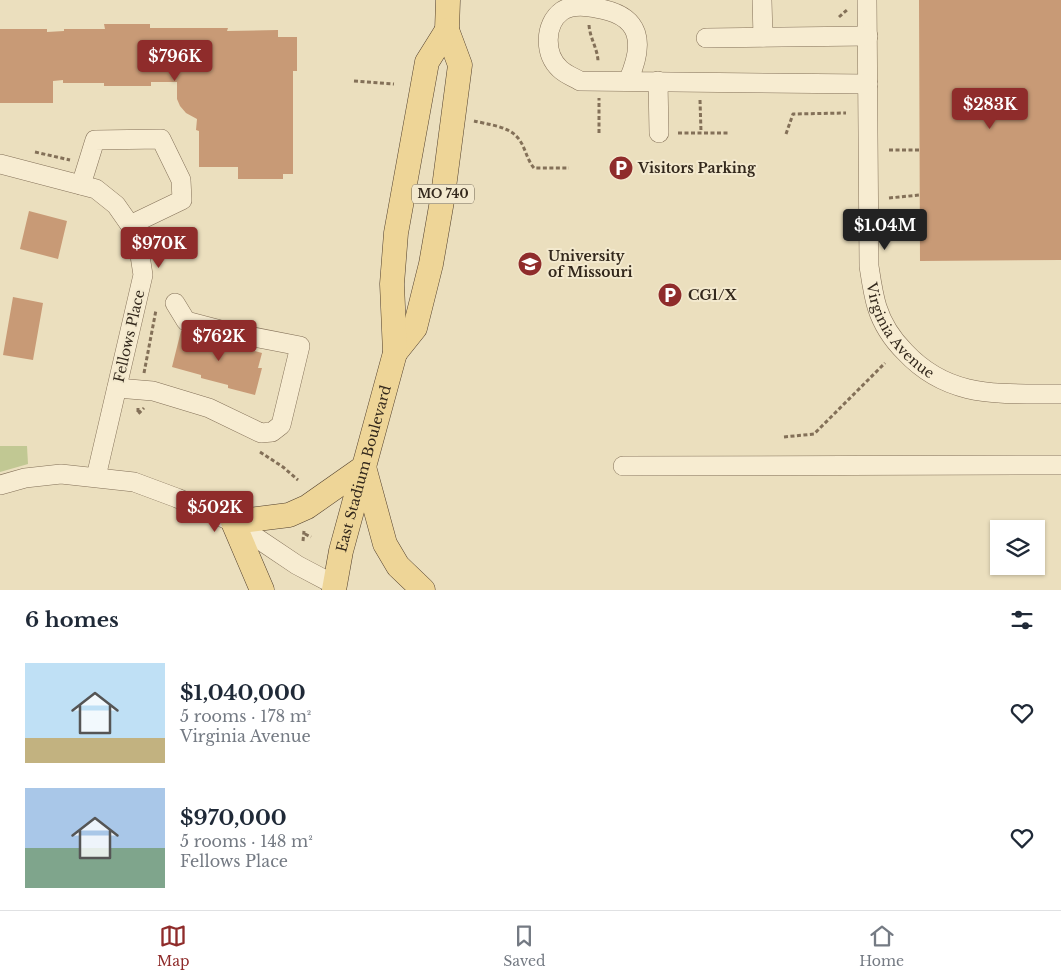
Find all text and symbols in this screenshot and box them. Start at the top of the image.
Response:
pin: $796K [140,39,210,82]
text: $796K [148,46,202,66]
pin: $283K [955,88,1025,130]
text: $283K [963,94,1017,114]
parking icon: Visitors Parking [608,155,634,181]
place label: Visitors Parking [637,159,756,177]
road number: MO 740 [412,184,474,203]
pin: $1.04M [844,208,926,251]
text: $1.04M [854,215,916,235]
pin: $970K [124,226,194,269]
text: $970K [132,233,186,253]
place label: University of Missouri [548,247,633,281]
school or university icon: University of Missouri [517,251,543,277]
street label: Virginia Avenue [863,280,938,382]
parking icon: CG1/X [657,282,683,308]
place label: CG1/X [688,286,738,304]
street label: Fellows Place [110,288,148,384]
pin: $762K [184,320,254,362]
text: $762K [193,326,245,346]
street label: East Stadium Boulevard [332,383,395,554]
pin: $502K [180,490,250,533]
text: $502K [187,497,243,517]
map controls [990,520,1045,575]
button: layers [990,520,1045,575]
icon: filters [1008,606,1036,634]
text: 6 homes [25,607,119,633]
text: $1,040,000 [180,680,306,706]
icon: home [65,683,125,743]
icon: heart [1008,699,1036,727]
text: 5 rooms · 178 m² [180,706,311,726]
text: Virginia Avenue [180,726,311,746]
text: $970,000 [180,805,287,831]
icon: home [65,808,125,868]
icon: heart [1008,824,1036,852]
text: 5 rooms · 148 m² [180,831,313,851]
text: Fellows Place [180,851,288,871]
tab: Map [157,922,189,970]
tab: Saved [503,922,545,970]
tab: Home [859,922,904,970]

